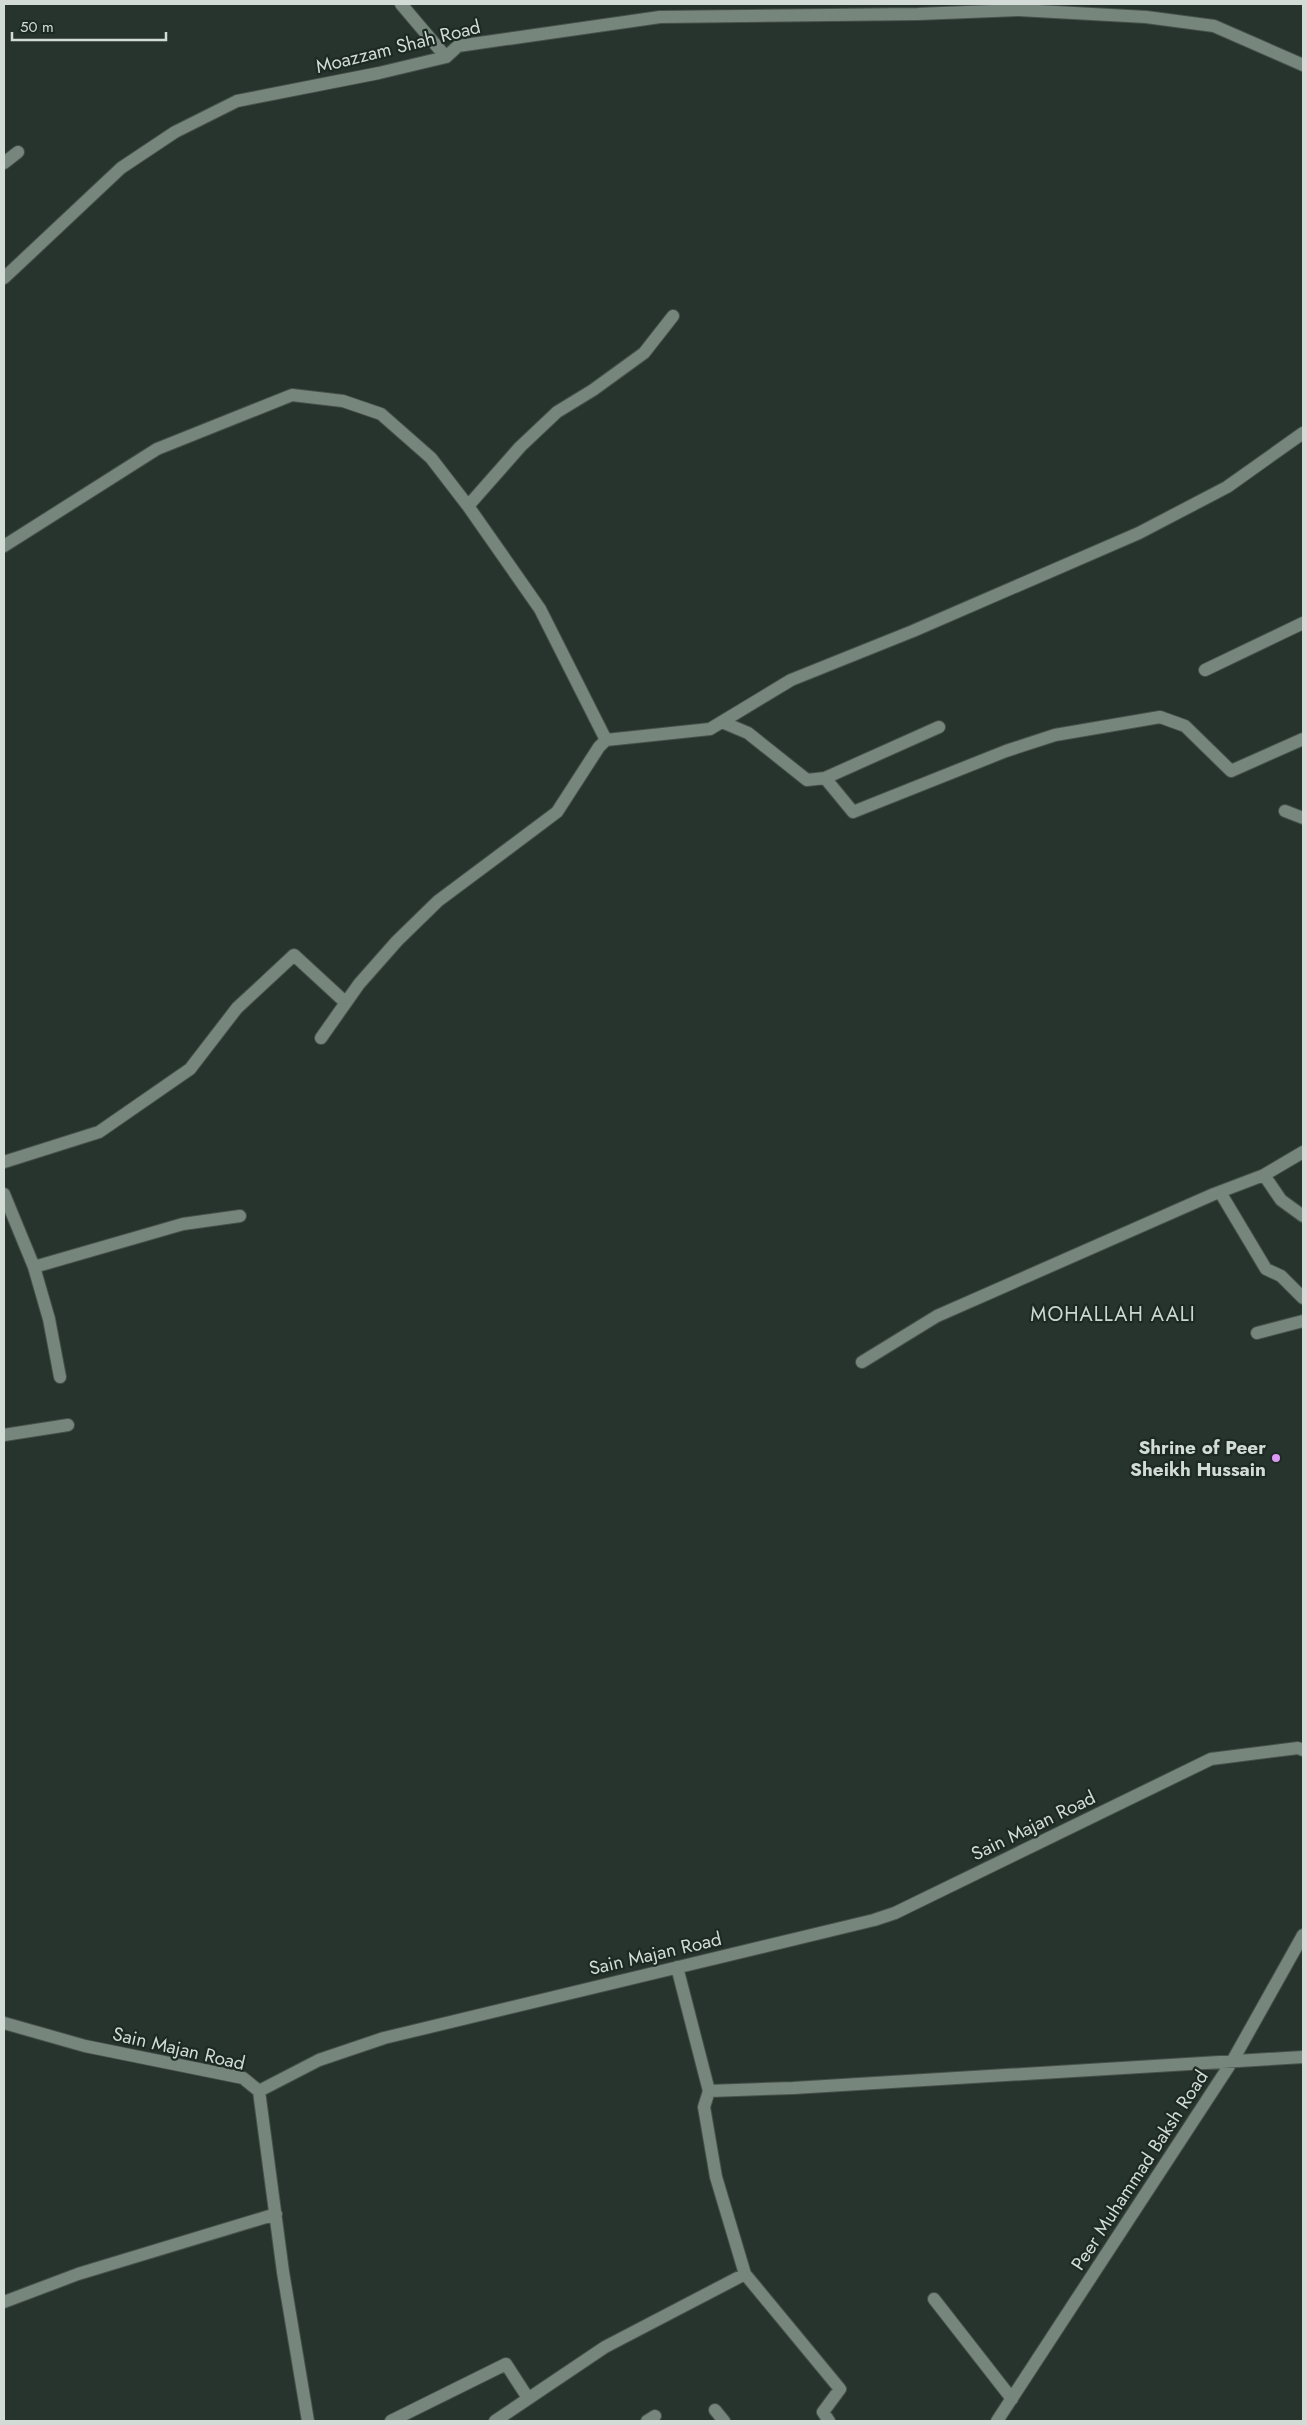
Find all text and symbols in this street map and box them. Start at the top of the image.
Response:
scale bar [12,10,166,42]
street label: Moazzam Shah Road [313,13,483,80]
text: 50 m [20,16,54,38]
district label: MOHALLAH AALI [1030,1300,1196,1329]
place label: Shrine of Peer Sheikh Hussain [1130,1434,1266,1483]
marker: Shrine of Peer Sheikh Hussain [1270,1452,1282,1464]
street label: Sain Majan Road [967,1784,1100,1867]
street label: Sain Majan Road [586,1925,724,1982]
street label: Sain Majan Road [110,2020,248,2077]
street label: Peer Muhammad Baksh Road [1064,2065,1214,2276]

